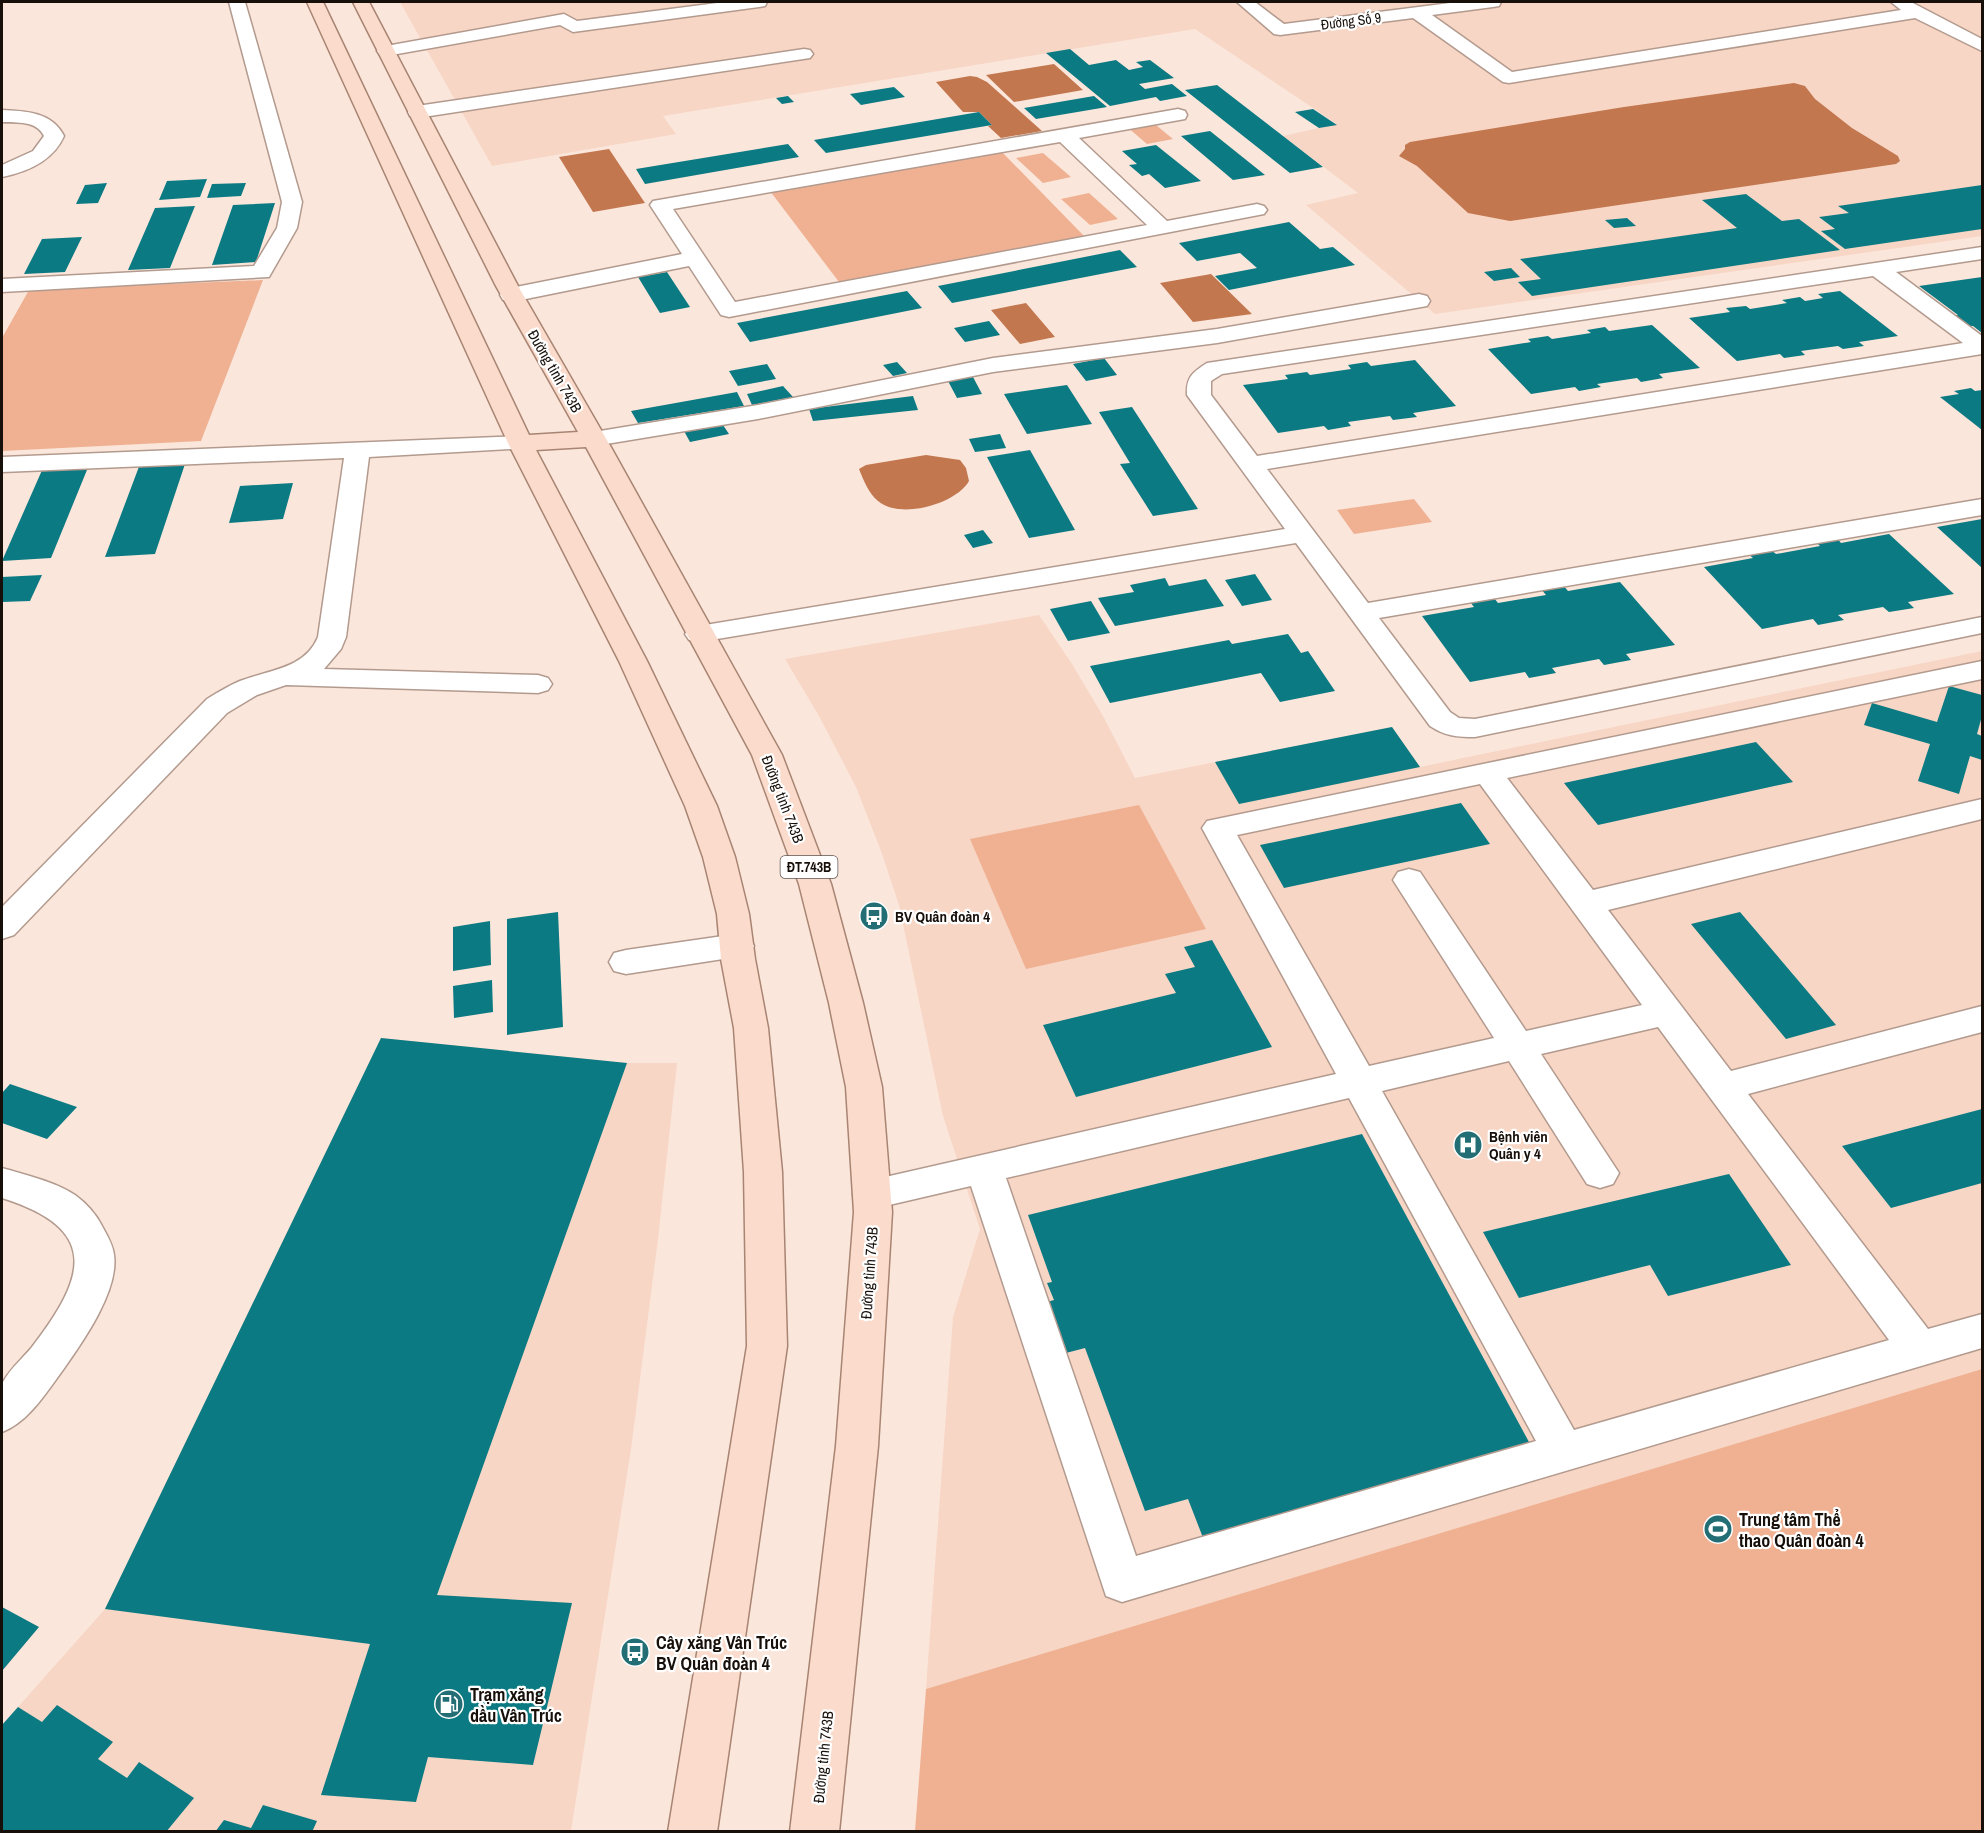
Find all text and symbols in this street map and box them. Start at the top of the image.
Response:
street label: Đường Số 9 [1320,8,1382,34]
street label: Đường tỉnh 743B [523,326,587,416]
street label: Đường tỉnh 743B [757,752,809,846]
road number: ĐT.743B [780,856,838,878]
bus stop icon: BV Quân đoàn 4 [858,900,890,932]
place label: BV Quân đoàn 4 [895,906,990,927]
place label: Bệnh viên Quân y 4 [1489,1126,1548,1164]
hospital icon: Bệnh viên Quân y 4 [1452,1129,1484,1161]
street label: Đường tỉnh 743B [855,1226,883,1320]
place label: Trung tâm Thể thao Quân đoàn 4 [1739,1507,1864,1553]
sports icon: Trung tâm Thể thao Quân đoàn 4 [1702,1513,1734,1545]
place label: Cây xăng Vân Trúc BV Quân đoàn 4 [656,1630,787,1676]
bus stop icon: Cây xăng Vân Trúc BV Quân đoàn 4 [619,1636,651,1668]
place label: Trạm xăng dầu Vân Trúc [470,1682,562,1728]
fuel station icon: Trạm xăng dầu Vân Trúc [433,1688,465,1720]
street label: Đường tỉnh 743B [808,1710,838,1804]

